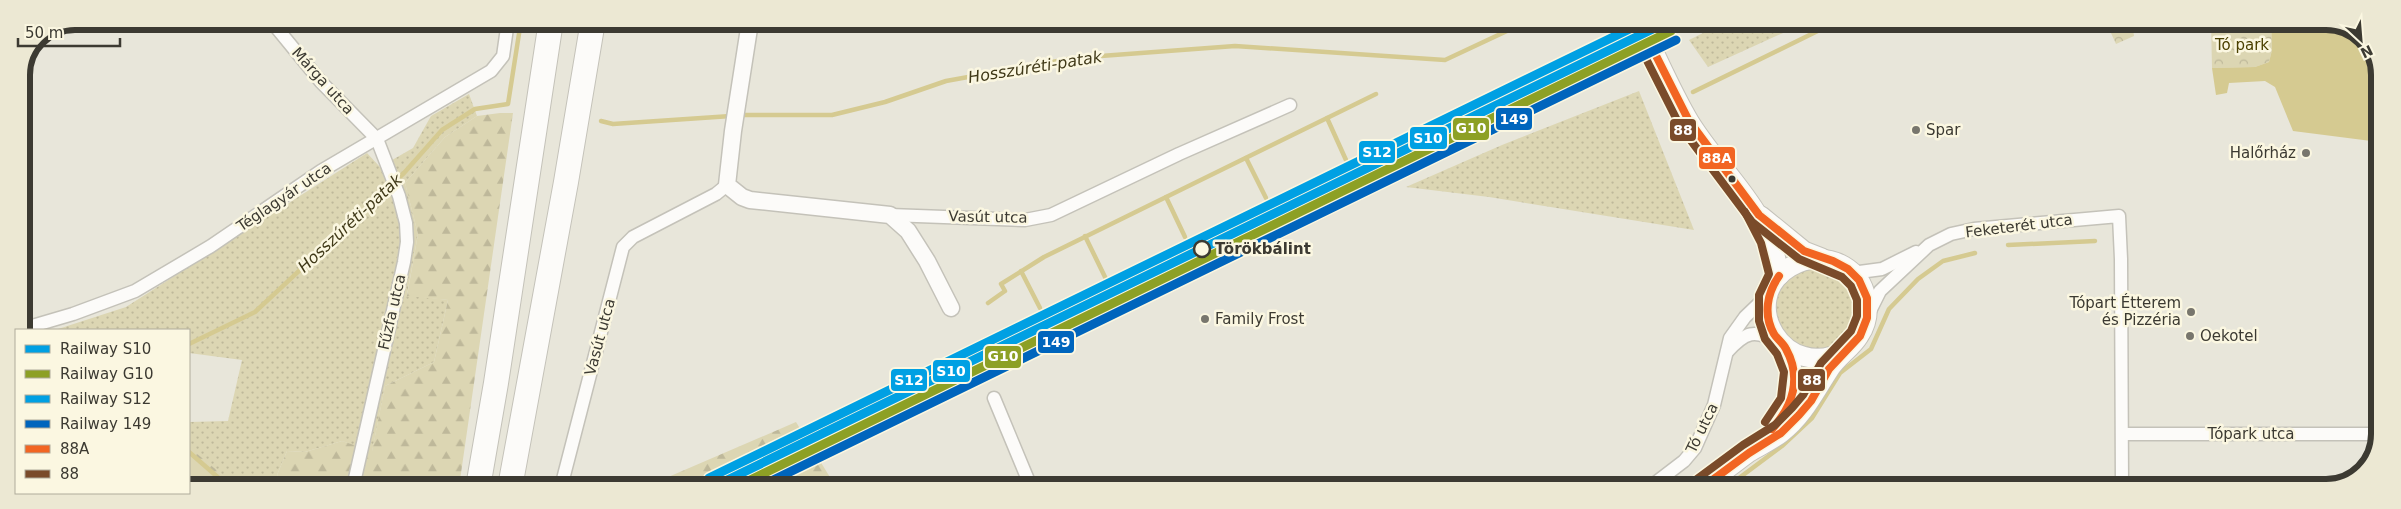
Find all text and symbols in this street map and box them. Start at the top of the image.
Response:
scale bar [18,15,120,47]
north arrow [2336,15,2386,65]
text: 50 m [25,24,63,42]
park label: Tó park [2214,36,2269,54]
text: N [2358,42,2375,61]
street label: Márga utca [288,44,358,118]
water label: Hosszúréti-patak [967,47,1104,87]
line badge: 149 [1495,107,1533,131]
text: 149 [1499,111,1529,127]
line badge: G10 [1452,117,1490,141]
line badge: 88 [1669,118,1697,142]
text: G10 [1456,120,1487,136]
place label: Spar [1926,121,1961,139]
text: 88 [1673,122,1693,138]
marker: Spar [1910,124,1922,136]
line badge: S10 [1409,126,1448,150]
text: S10 [1413,130,1443,146]
line badge: S12 [1358,140,1396,164]
text: S12 [1362,144,1392,160]
place label: Halőrház [2230,144,2296,162]
line badge: 88A [1698,146,1736,170]
marker: Halőrház [2300,147,2312,159]
text: 88A [1702,150,1732,166]
street label: Téglagyár utca [233,159,335,236]
water label: Hosszúréti-patak [294,169,406,276]
unlabelled marker [1727,174,1737,184]
street label: Vasút utca [948,207,1028,227]
street label: Feketerét utca [1964,210,2074,242]
marker: Törökbálint [1193,240,1211,258]
place label: Törökbálint [1215,240,1311,258]
street label: Fűzfa utca [375,272,409,352]
place label: Tópart Étterem és Pizzéria [2069,293,2181,329]
street label: Vasút utca [581,296,619,378]
marker: Tópart Étterem és Pizzéria [2185,306,2197,318]
place label: Family Frost [1215,310,1304,328]
marker: Family Frost [1199,313,1211,325]
place label: Oekotel [2200,327,2258,345]
legend [15,329,190,494]
line badge: 149 [1037,330,1075,354]
marker: Oekotel [2184,330,2196,342]
text: 149 [1041,334,1071,350]
text: Railway S10 [60,340,151,358]
line badge: G10 [984,345,1022,369]
text: G10 [988,348,1019,364]
line badge: S10 [932,359,971,383]
text: S10 [936,363,966,379]
text: Railway G10 [60,365,153,383]
line badge: S12 [890,368,928,392]
line badge: 88 [1797,368,1826,392]
text: S12 [894,372,924,388]
text: 88 [1802,372,1822,388]
text: Railway S12 [60,390,151,408]
street label: Tó utca [1682,400,1722,457]
text: Railway 149 [60,415,151,433]
street label: Tópark utca [2207,425,2294,443]
text: 88A [60,440,90,458]
text: 88 [60,465,79,483]

